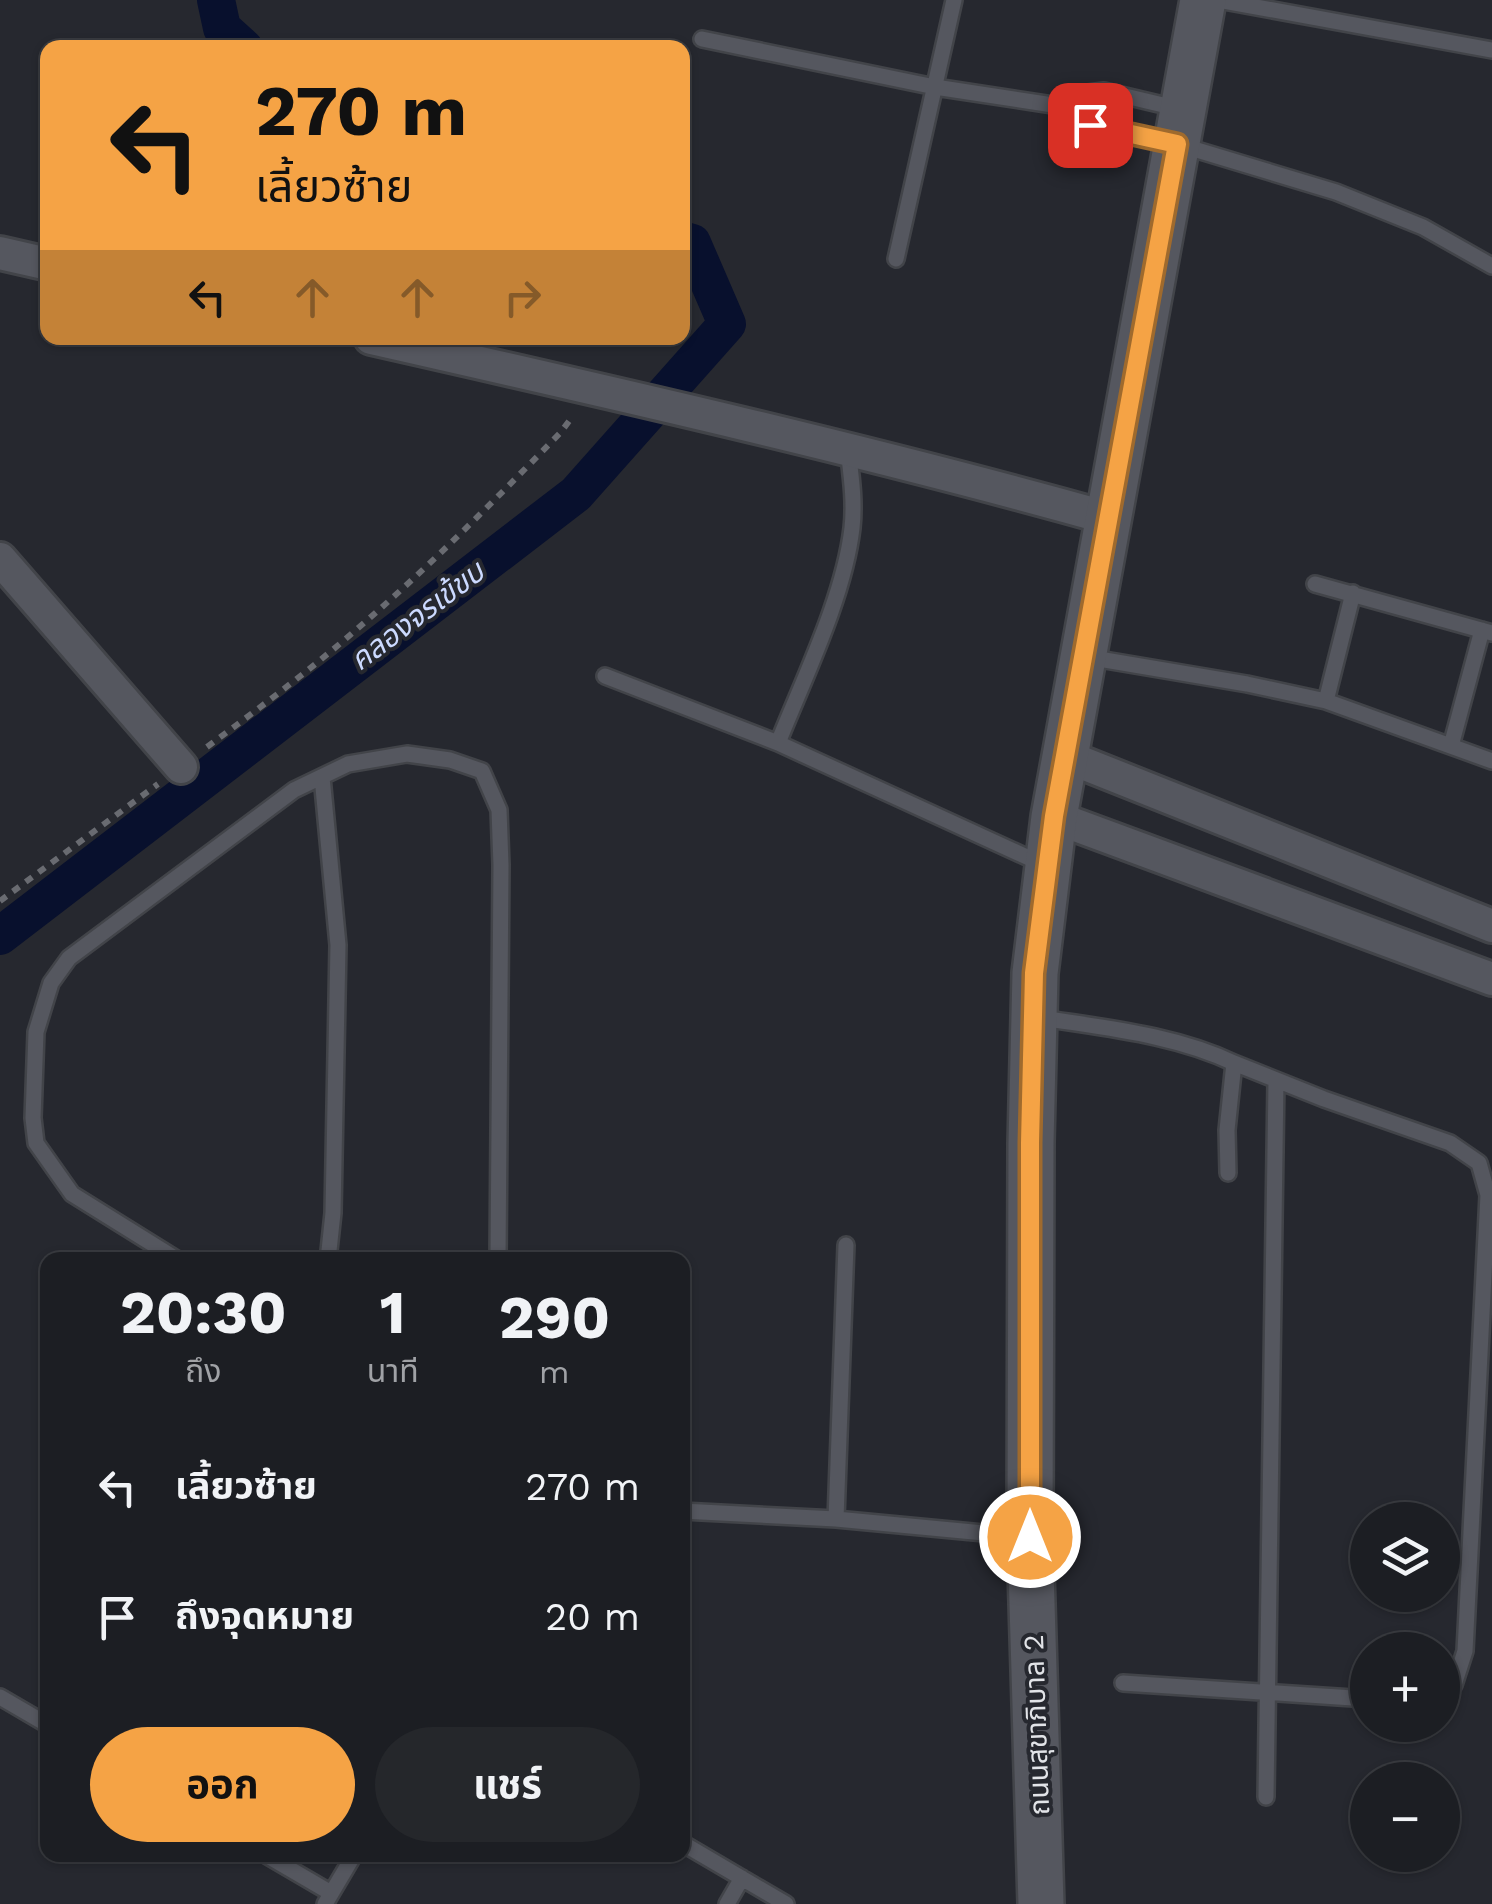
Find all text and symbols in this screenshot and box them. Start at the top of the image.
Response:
text: 270 m [255,70,467,152]
icon: left [90,80,220,210]
pin [1048,83,1133,168]
icon: arrive [1063,98,1118,153]
text: เลี้ยวซ้าย [255,160,412,213]
icon: left [180,270,235,325]
icon: ahead [285,270,340,325]
icon: ahead [390,270,445,325]
icon: right [495,270,550,325]
water label: คลองจรเข้ขบ [343,553,492,677]
text: 20:30 [120,1277,287,1348]
text: 1 [380,1277,406,1348]
text: 290 [499,1282,610,1353]
text: ถึง [185,1352,222,1390]
text: นาที [367,1352,419,1390]
text: m [539,1353,570,1391]
icon: left [90,1460,145,1515]
text: เลี้ยวซ้าย [175,1464,317,1508]
text: 270 m [525,1465,640,1509]
position arrow [978,1485,1082,1589]
map controls [1350,1502,1460,1872]
button: layers [1350,1502,1460,1612]
icon: arrive [90,1590,145,1645]
text: ถึงจุดหมาย [175,1594,354,1638]
text: 20 m [545,1595,640,1639]
button: + [1350,1632,1460,1742]
street label: ถนนสุขาภิบาล 2 [1017,1634,1056,1816]
button: ออก [90,1727,355,1842]
button: แชร์ [375,1727,640,1842]
button: − [1350,1762,1460,1872]

